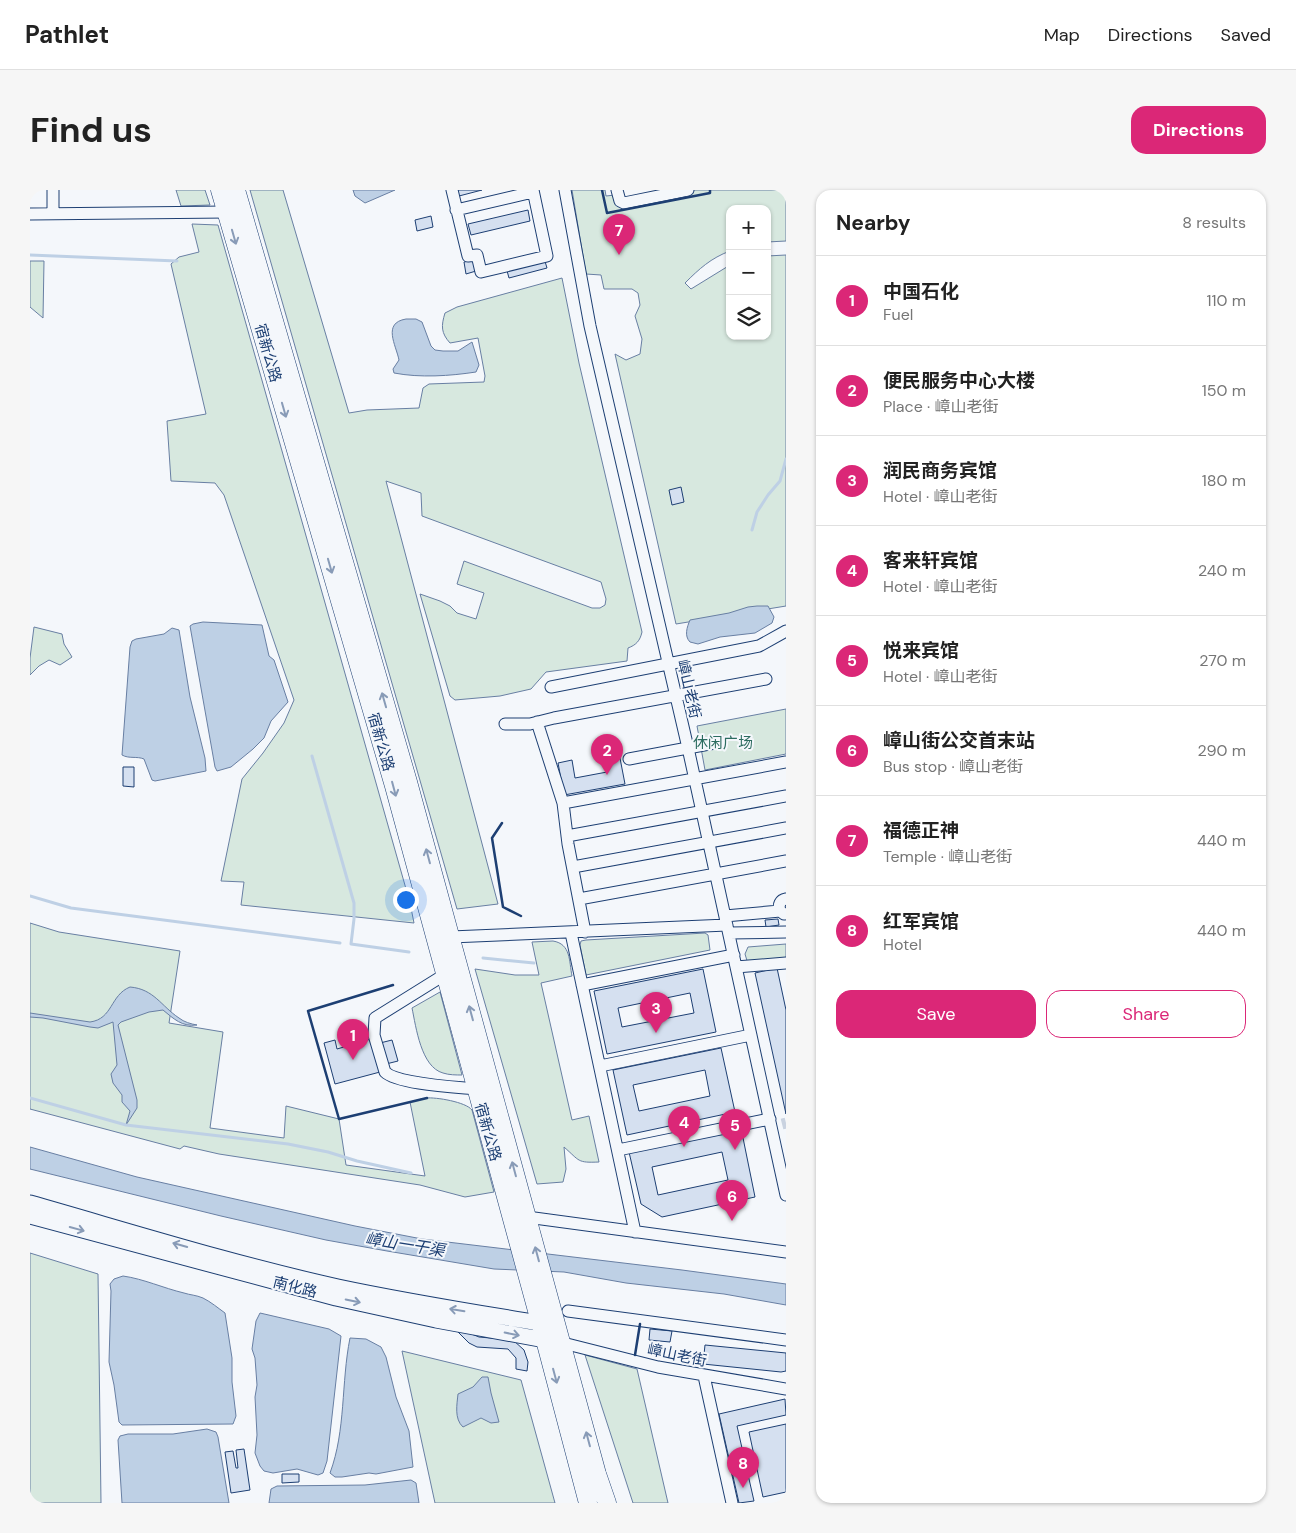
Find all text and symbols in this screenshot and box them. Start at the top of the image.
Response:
text: Pathlet [25,19,109,50]
text: Map [1044,23,1080,47]
text: Directions [1108,23,1193,47]
text: Saved [1221,23,1271,47]
button: Directions [1131,106,1266,154]
text: Find us [30,107,152,153]
map controls [726,205,771,340]
button: + [726,205,771,250]
text: Nearby [836,209,910,237]
text: 8 results [1182,212,1246,233]
pin: 7 [603,214,635,255]
one-way arrow [229,228,239,244]
button: − [726,250,771,295]
text: 中国石化 [883,279,959,304]
text: 1 [849,290,855,311]
text: 110 m [1207,290,1246,311]
button: layers [726,295,771,340]
text: Fuel [883,304,913,325]
street label: 宿新公路 [250,321,286,385]
text: 便民服务中心大楼 [883,368,1035,393]
text: 2 [847,380,857,401]
text: 150 m [1202,380,1246,401]
text: Place · 嶂山老街 [883,396,998,417]
one-way arrow [280,401,290,417]
text: 润民商务宾馆 [883,458,997,483]
text: 3 [847,470,857,491]
text: 180 m [1202,470,1246,491]
text: Hotel · 嶂山老街 [883,486,997,507]
text: 客来轩宾馆 [883,548,978,573]
one-way arrow [325,557,335,573]
text: 4 [847,560,857,581]
text: 240 m [1198,560,1246,581]
text: Hotel · 嶂山老街 [883,576,997,597]
text: 悦来宾馆 [883,638,959,663]
text: 5 [847,650,857,671]
text: 270 m [1199,650,1246,671]
street label: 嶂山老街 [673,658,705,720]
text: Hotel · 嶂山老街 [883,666,997,687]
one-way arrow [379,692,388,708]
street label: 宿新公路 [363,710,399,774]
text: 嶂山街公交首末站 [883,728,1035,753]
park label: 休闲广场 [693,733,753,753]
pin: 2 [591,734,623,775]
text: 6 [847,740,857,761]
text: 290 m [1197,740,1246,761]
text: Bus stop · 嶂山老街 [883,756,1023,777]
one-way arrow [390,781,400,797]
text: 福德正神 [883,818,959,843]
text: 7 [848,830,856,851]
text: 440 m [1197,830,1246,851]
text: Temple · 嶂山老街 [883,846,1012,867]
one-way arrow [423,849,433,865]
your location [393,887,419,913]
text: 红军宾馆 [883,909,959,934]
text: 8 [847,920,857,941]
text: 440 m [1197,920,1246,941]
text: Hotel [883,934,922,955]
button: Save [836,990,1036,1038]
button: Share [1046,990,1246,1038]
pin: 3 [640,992,672,1033]
one-way arrow [466,1005,476,1021]
pin: 1 [337,1019,369,1060]
street label: 宿新公路 [470,1100,506,1164]
pin: 4 [668,1106,700,1147]
pin: 5 [719,1109,751,1150]
one-way arrow [509,1162,519,1178]
pin: 6 [716,1180,748,1221]
one-way arrow [69,1225,85,1234]
water label: 嶂山一干渠 [364,1228,448,1261]
one-way arrow [172,1240,188,1250]
one-way arrow [532,1247,542,1263]
street label: 南化路 [271,1272,319,1302]
one-way arrow [344,1297,360,1307]
one-way arrow [449,1305,465,1315]
one-way arrow [504,1329,520,1339]
street label: 嶂山老街 [646,1339,708,1371]
one-way arrow [551,1368,560,1384]
one-way arrow [583,1432,592,1448]
pin: 8 [727,1447,759,1488]

